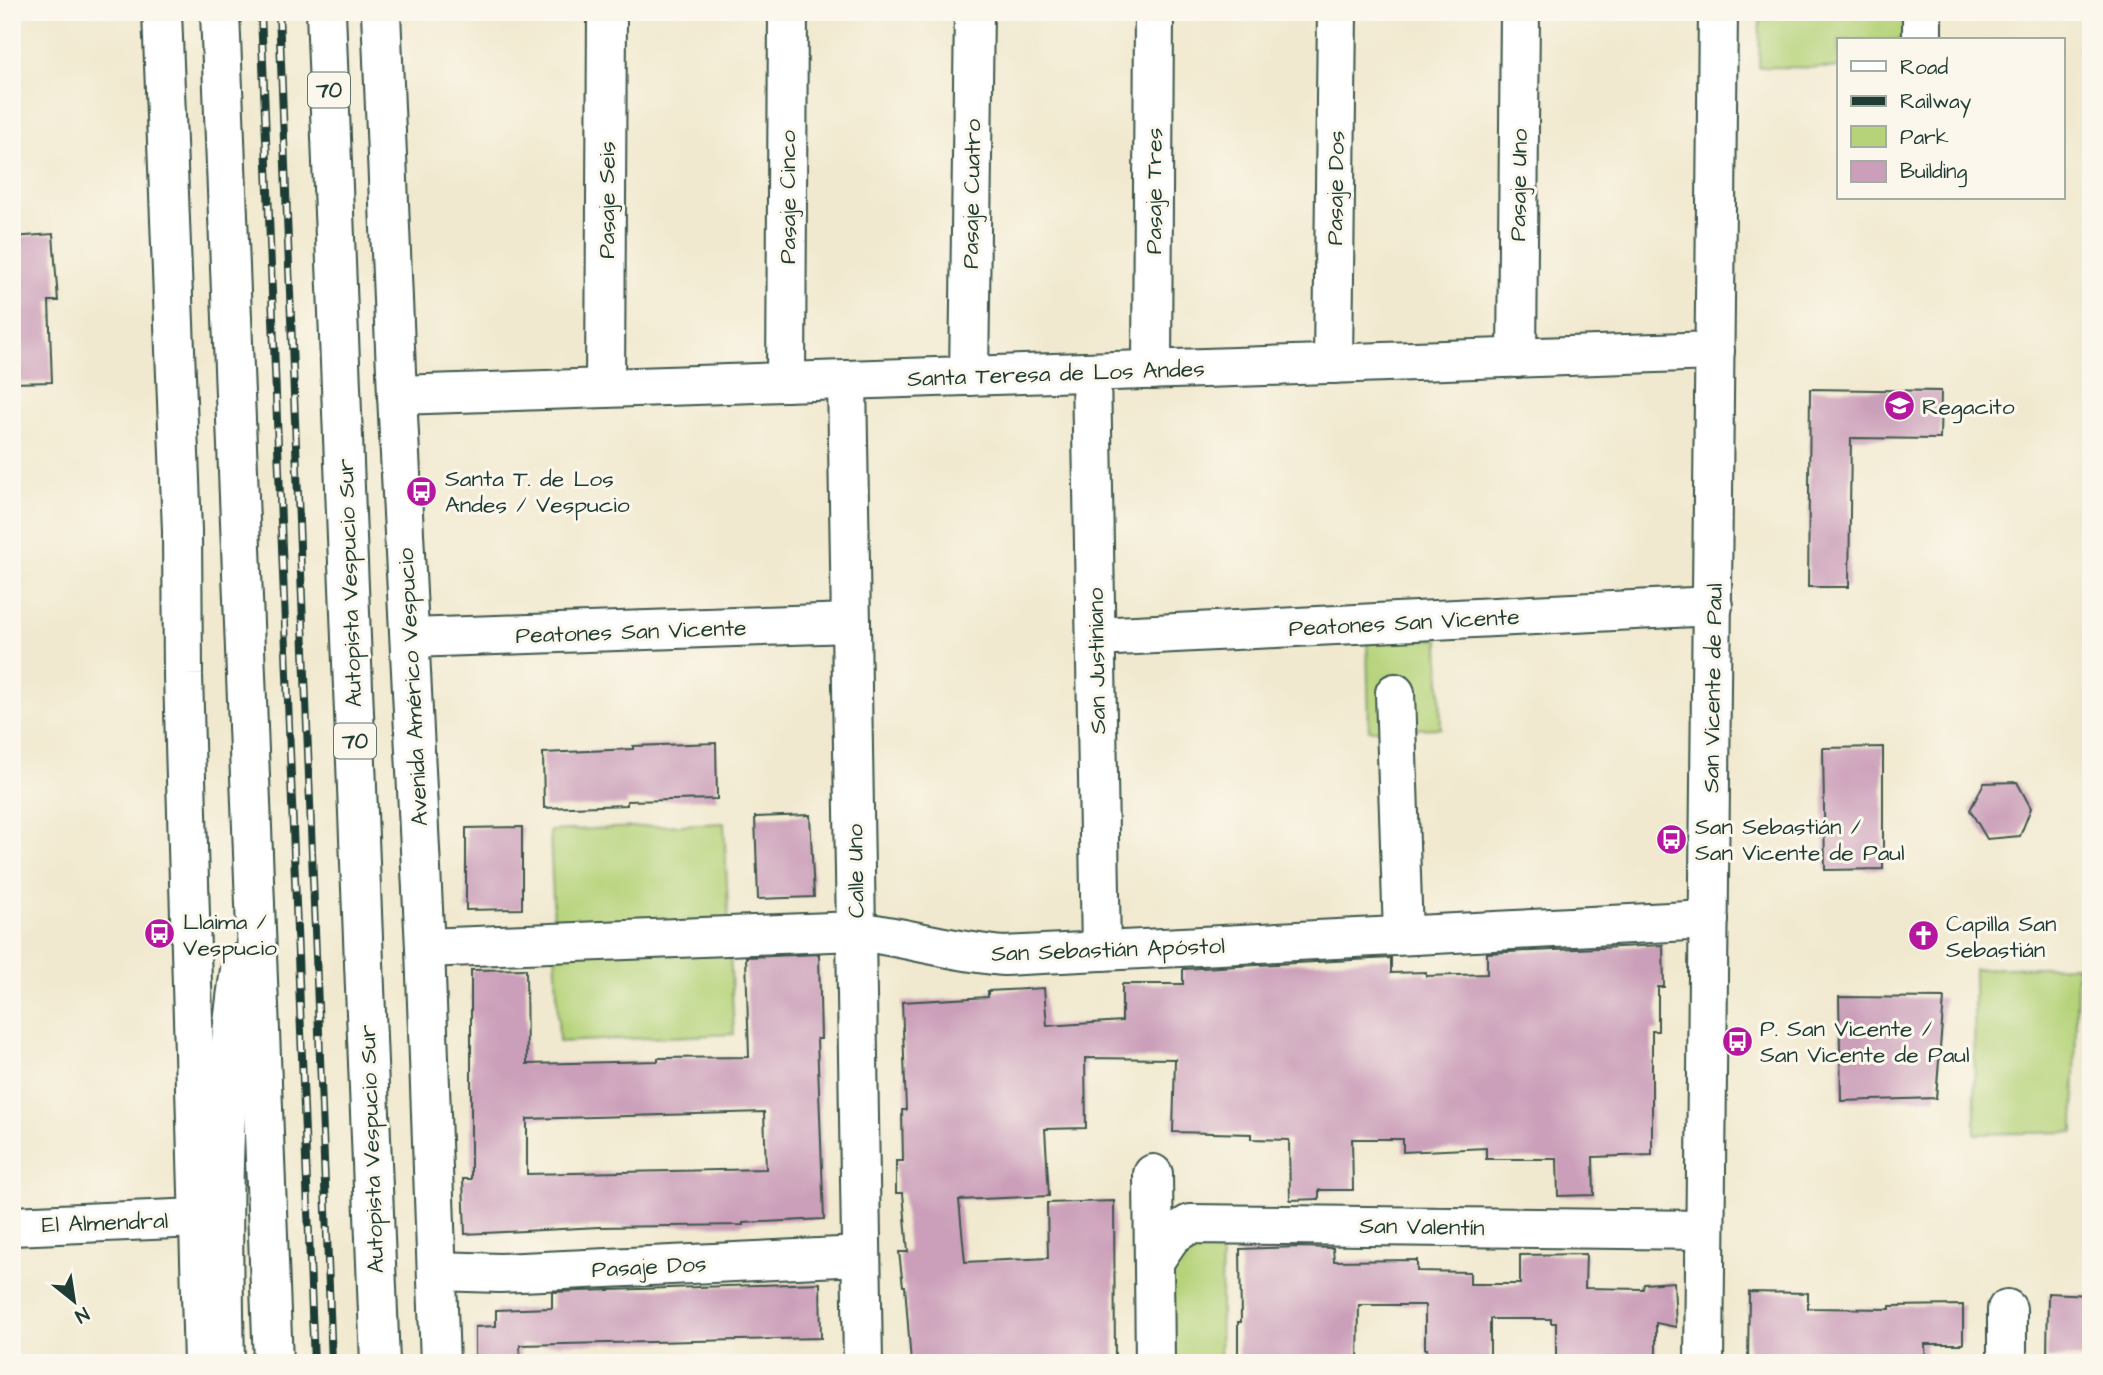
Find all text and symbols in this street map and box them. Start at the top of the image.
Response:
legend [1837,38,2064,200]
text: Road [1900,53,1948,82]
road number: 70 [308,72,350,108]
text: Railway [1900,87,1972,118]
street label: Pasaje Cuatro [955,119,989,269]
text: Park [1900,123,1949,152]
street label: Pasaje Tres [1138,128,1170,254]
street label: Pasaje Uno [1502,128,1536,242]
street label: Pasaje Cinco [772,130,804,264]
street label: Pasaje Dos [1319,130,1353,246]
street label: Pasaje Seis [591,141,623,259]
text: Building [1900,157,1968,188]
street label: Santa Teresa de Los Andes [907,353,1205,395]
school or university icon: Regacito [1882,389,1916,423]
place label: Regacito [1922,391,2015,424]
street label: Autopista Vespucio Sur [330,458,370,708]
place label: Santa T. de Los Andes / Vespucio [445,463,630,521]
bus stop icon: Santa T. de Los Andes / Vespucio [405,474,439,508]
street label: Avenida Américo Vespucio [390,547,436,827]
street label: San Vicente de Paul [1695,583,1731,793]
street label: San Justiniano [1080,587,1114,735]
street label: Peatones San Vicente [1288,601,1520,645]
street label: Peatones San Vicente [515,612,747,652]
road number: 70 [334,724,376,758]
place label: San Sebastián / San Vicente de Paul [1695,811,1905,869]
bus stop icon: San Sebastián / San Vicente de Paul [1655,822,1689,856]
street label: Calle Uno [839,824,873,918]
place label: Llaima / Vespucio [183,906,277,964]
place label: Capilla San Sebastián [1946,908,2056,966]
bus stop icon: Llaima / Vespucio [143,917,177,951]
church icon: Capilla San Sebastián [1906,919,1940,953]
street label: San Sebastián Apóstol [991,930,1225,970]
place label: P. San Vicente / San Vicente de Paul [1760,1013,1970,1071]
street label: Autopista Vespucio Sur [352,1024,392,1274]
bus stop icon: P. San Vicente / San Vicente de Paul [1720,1024,1754,1058]
street label: El Almendral [41,1205,169,1241]
street label: San Valentín [1359,1210,1485,1244]
street label: Pasaje Dos [591,1248,707,1286]
north arrow [38,1266,108,1336]
text: N [70,1300,94,1329]

